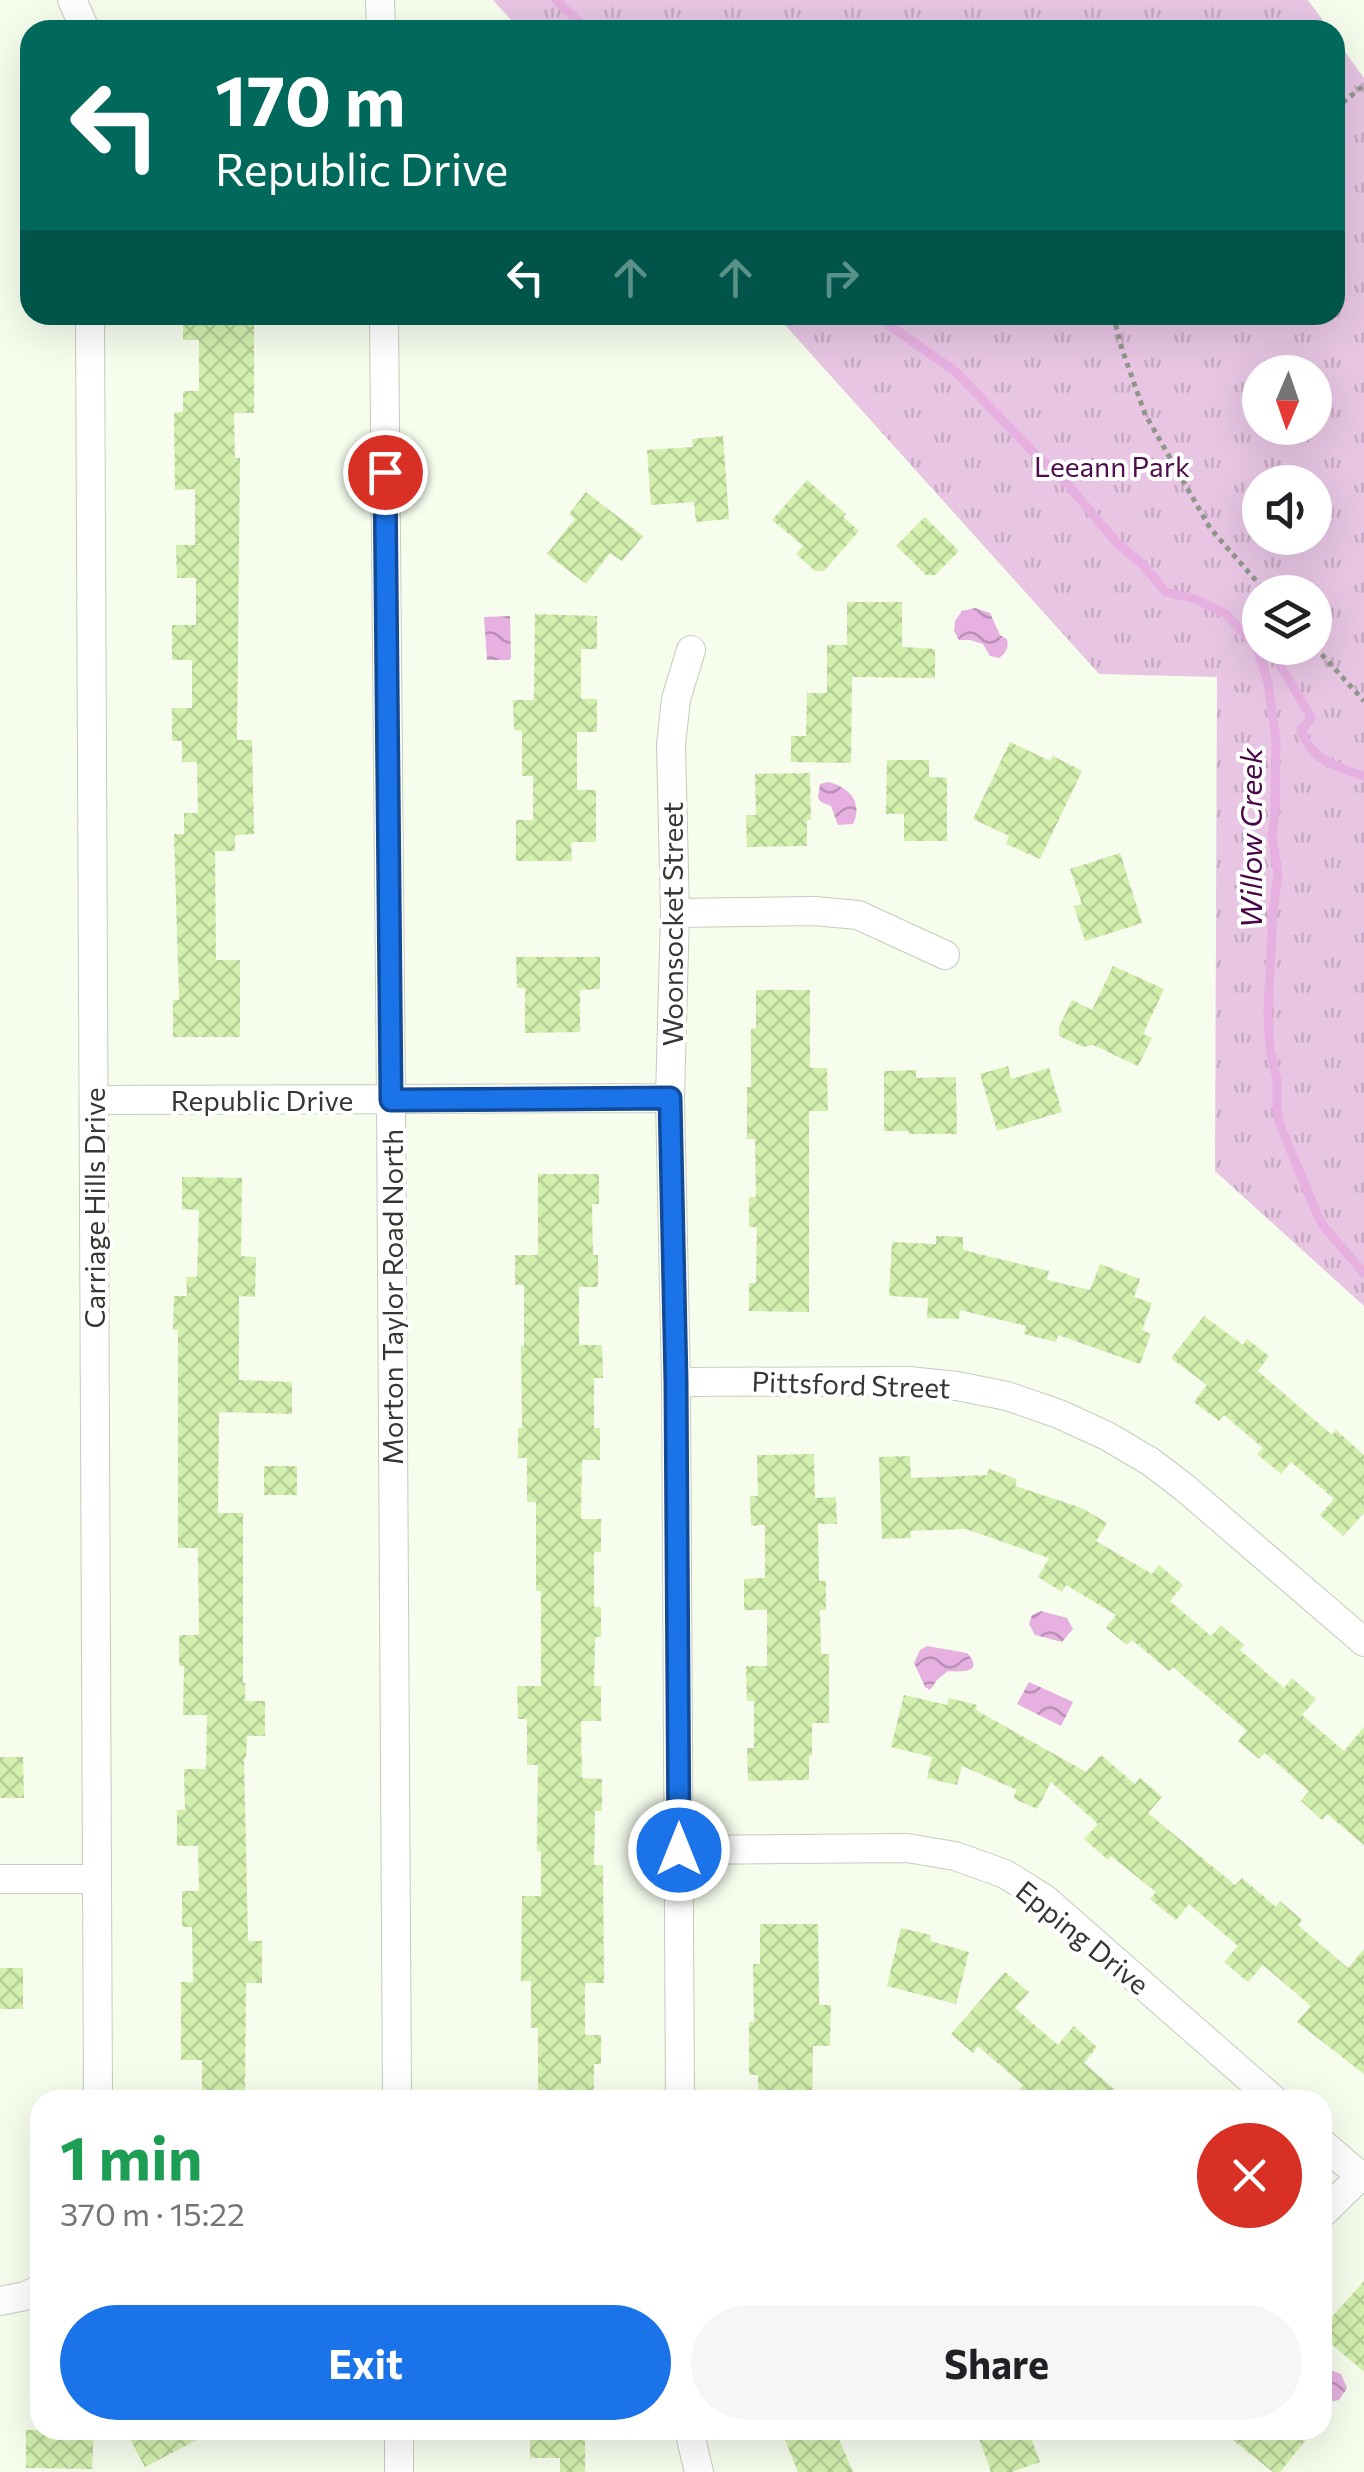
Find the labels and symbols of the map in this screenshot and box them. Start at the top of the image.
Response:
north arrow [1242,355,1332,445]
pin [343,430,428,515]
park label: Leeann Park [1034,449,1190,483]
water label: Willow Creek [1231,747,1268,928]
street label: Woonsocket Street [655,802,689,1046]
street label: Republic Drive [171,1083,353,1117]
street label: Carriage Hills Drive [77,1087,111,1329]
street label: Morton Taylor Road North [375,1129,409,1465]
street label: Pittsford Street [751,1364,951,1404]
position arrow [627,1798,731,1902]
street label: Epping Drive [1010,1873,1156,2001]

